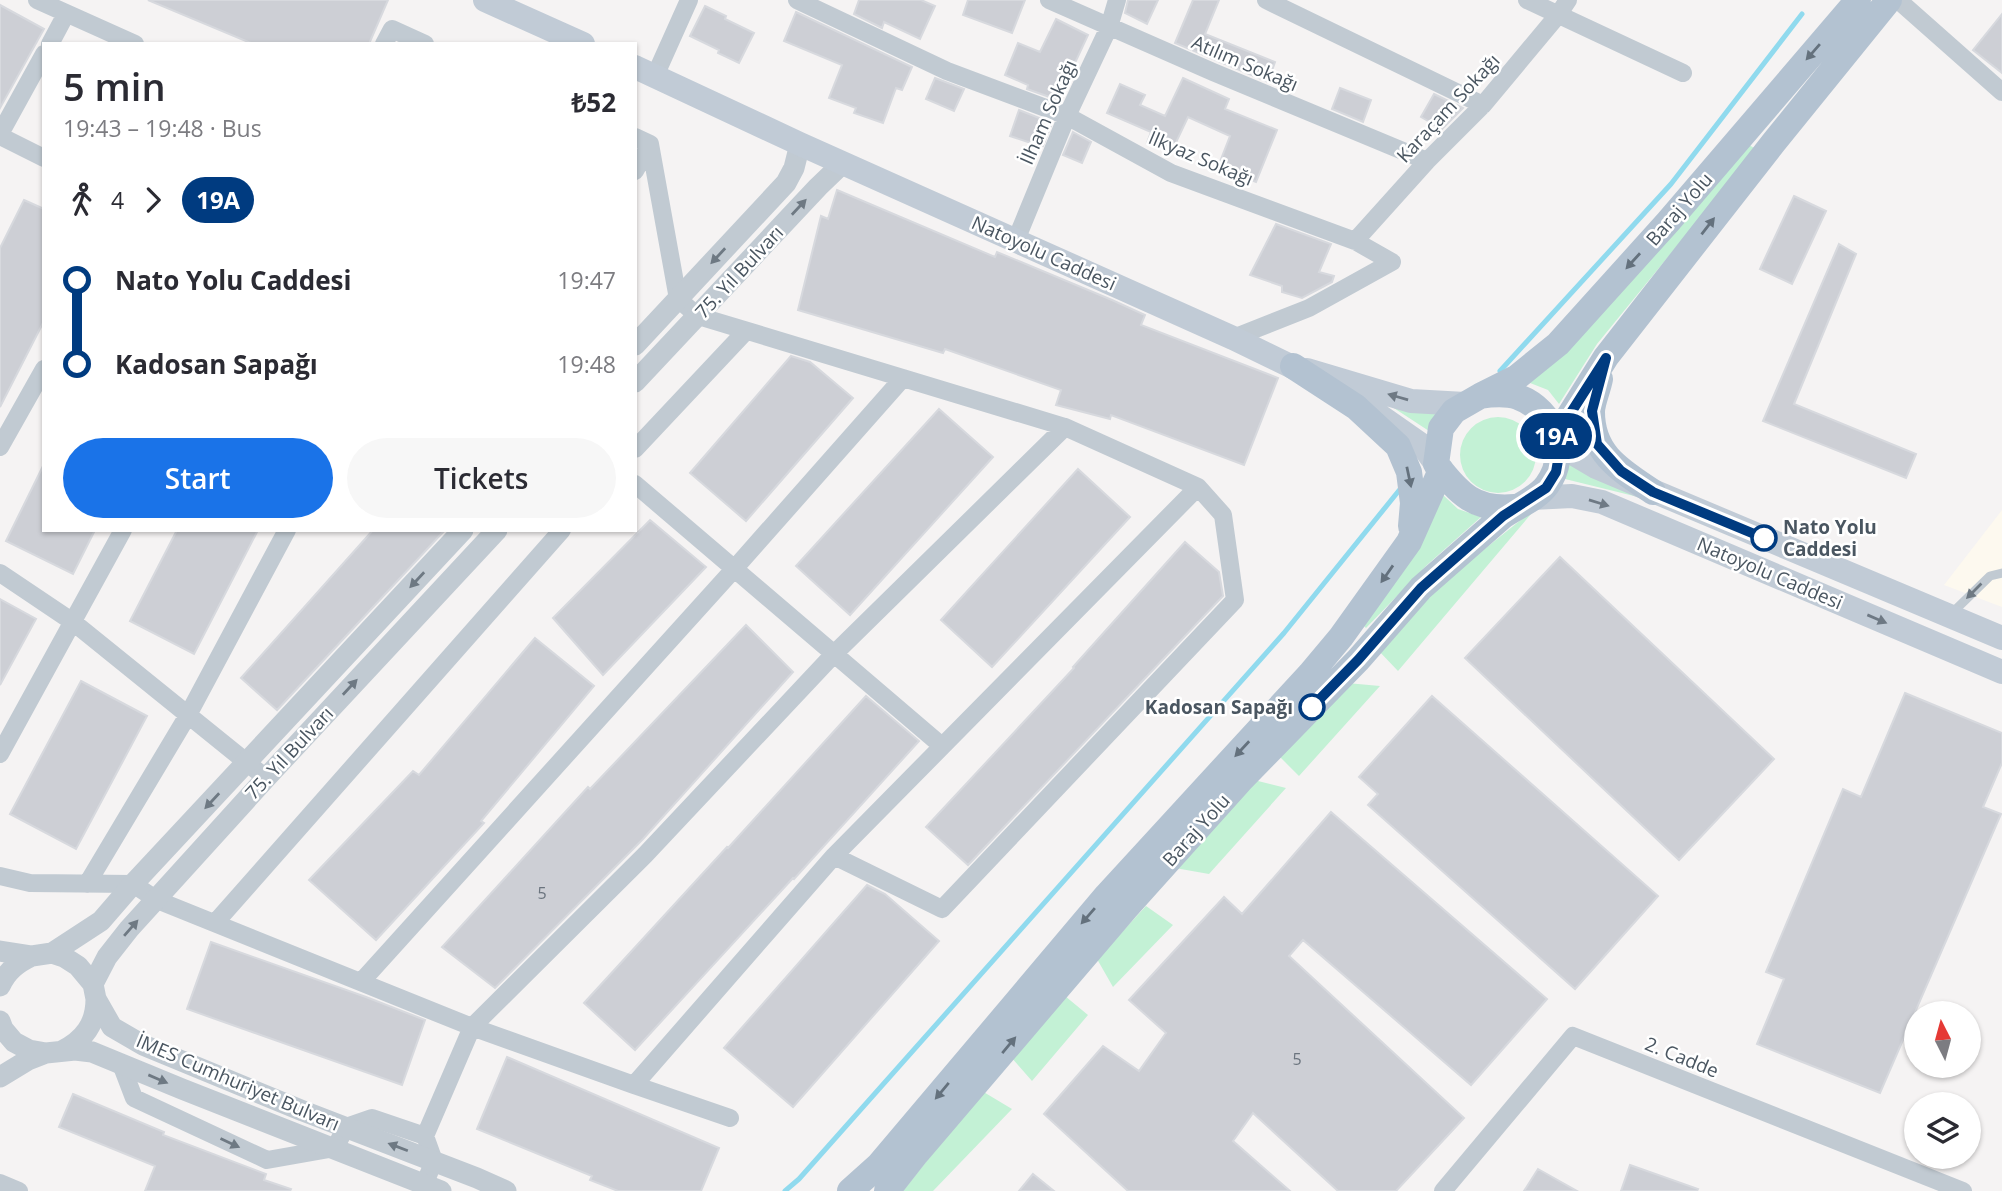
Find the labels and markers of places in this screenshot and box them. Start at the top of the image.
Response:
place label: Nato Yolu Caddesi [1783,514,1877,562]
marker: Nato Yolu Caddesi [1751,525,1777,551]
place label: Kadosan Sapağı [1145,694,1293,720]
marker: Kadosan Sapağı [1299,694,1325,720]

